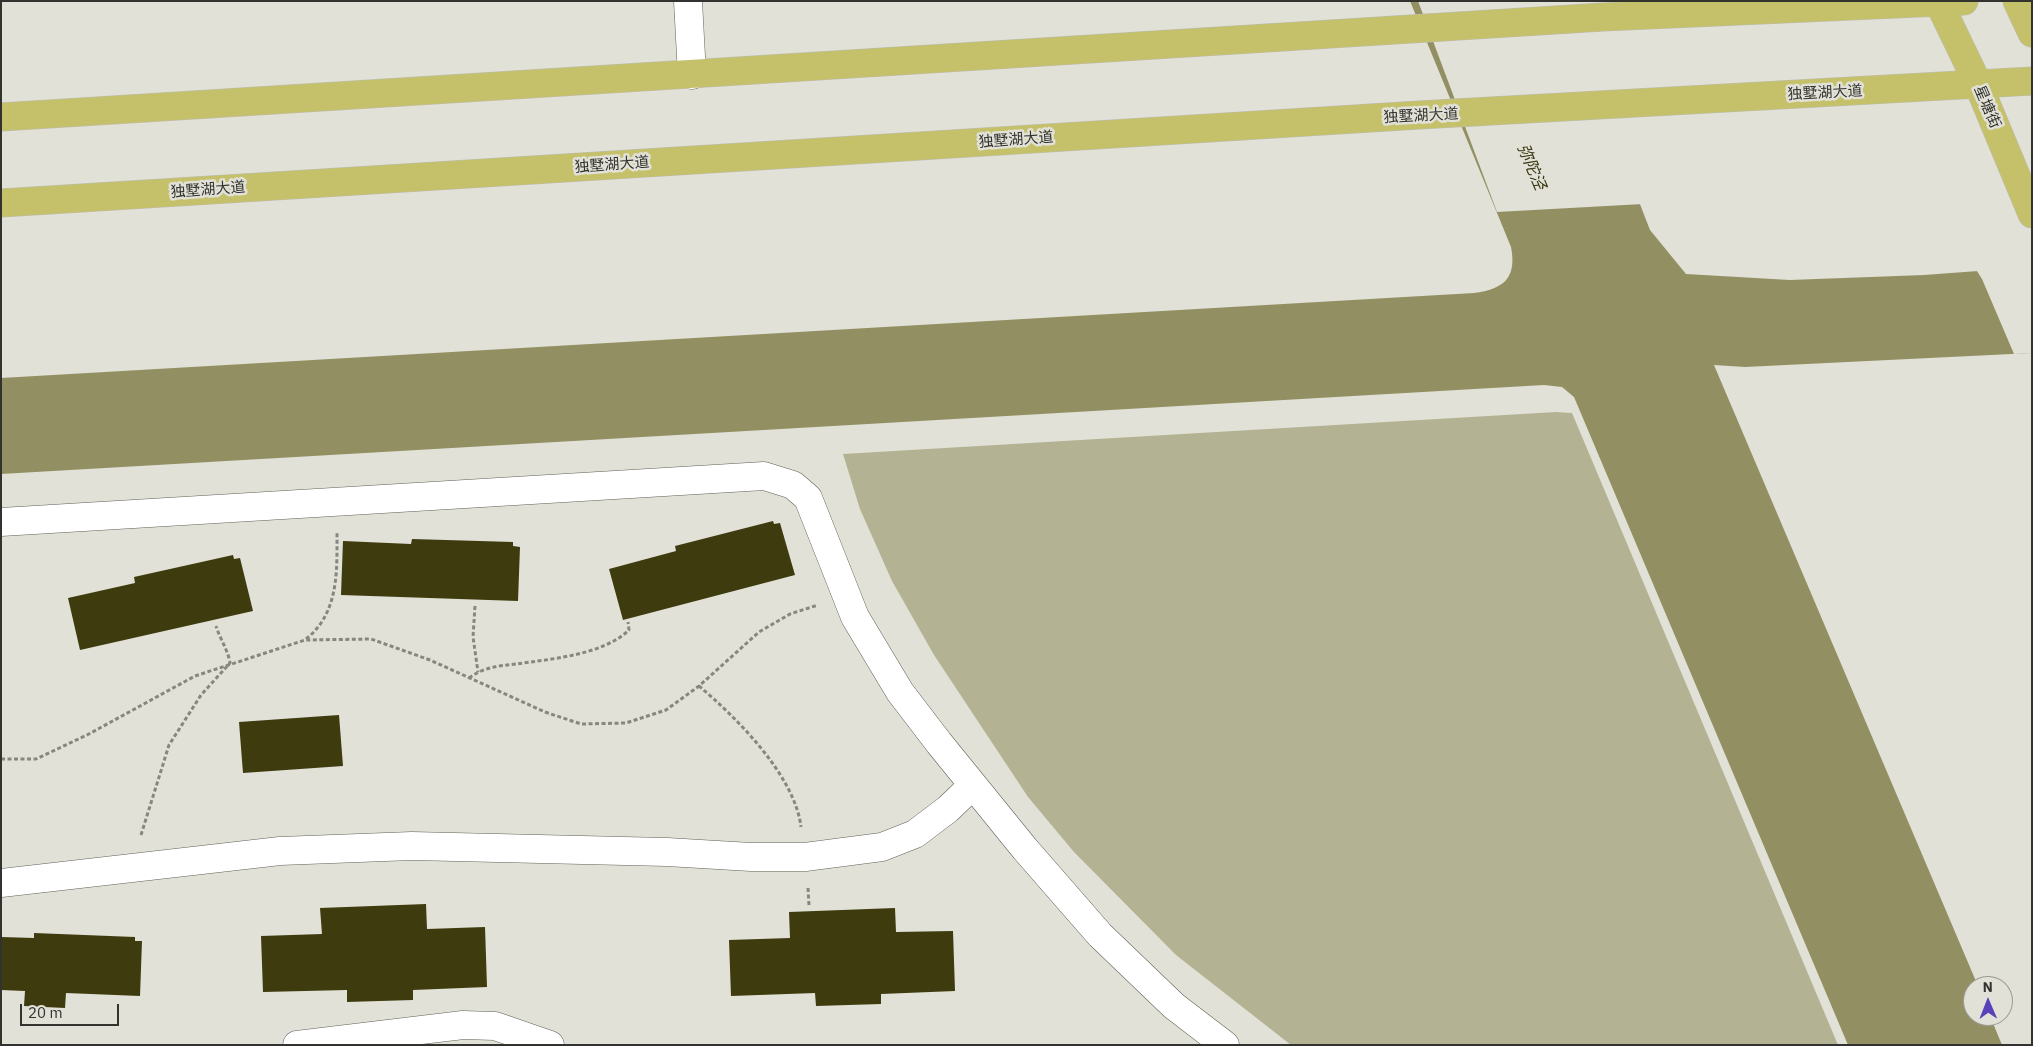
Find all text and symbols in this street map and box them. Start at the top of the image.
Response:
street label: 独墅湖大道 [1787,82,1863,104]
street label: 星塘街 [1970,83,2004,131]
street label: 独墅湖大道 [1383,105,1459,127]
street label: 独墅湖大道 [978,128,1054,152]
water label: 弥陀泾 [1513,141,1549,193]
street label: 独墅湖大道 [574,153,650,177]
street label: 独墅湖大道 [170,178,246,202]
north arrow [1963,976,2013,1026]
text: N [1983,978,1993,996]
scale bar [22,994,121,1026]
text: 20 m [28,1003,63,1022]

